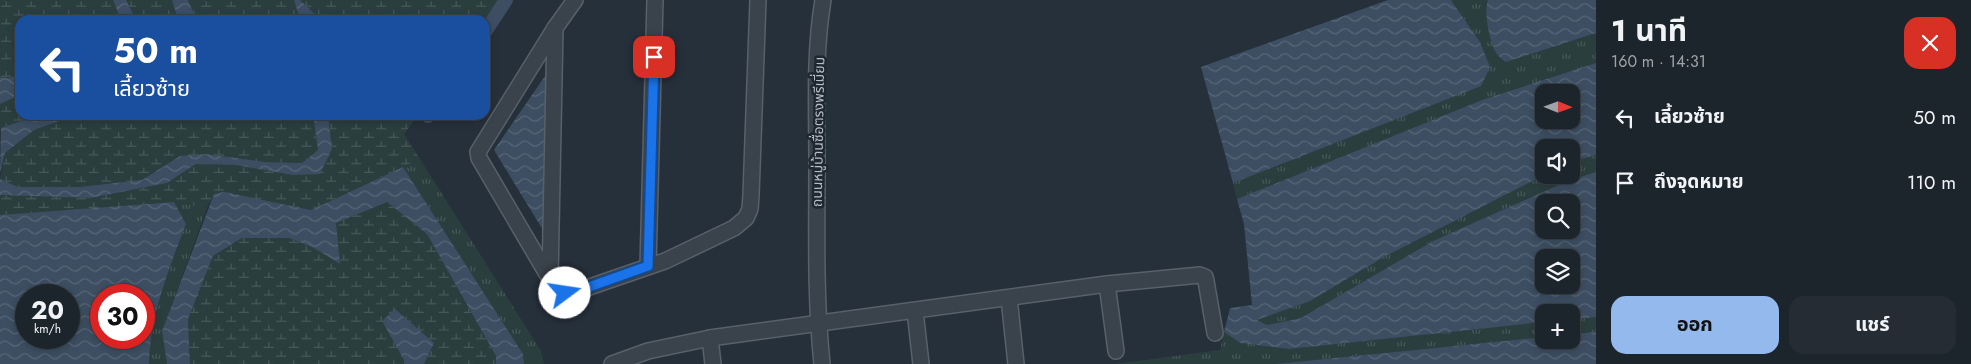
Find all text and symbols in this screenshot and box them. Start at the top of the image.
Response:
text: 1 นาที [1611,9,1687,52]
button: close [1904,17,1956,69]
text: 50 m [113,26,198,76]
icon: left [30,35,95,100]
pin [633,36,675,78]
icon: arrive [640,43,668,71]
text: 160 m · 14:31 [1611,50,1706,73]
street label: ถนนหมู่บ้านซื่อตรงพรีเมี่ยม [807,57,829,207]
text: เลี้ยวซ้าย [113,72,190,104]
north arrow [1535,84,1580,129]
map controls [1535,84,1580,349]
text: เลี้ยวซ้าย [1654,103,1725,130]
icon: left [1611,104,1639,132]
text: 50 m [1913,104,1956,131]
button: sound [1535,139,1580,184]
text: ถึงจุดหมาย [1654,168,1744,195]
icon: arrive [1611,169,1639,197]
text: 110 m [1907,169,1956,196]
button: search [1535,194,1580,239]
button: layers [1535,249,1580,294]
position arrow [538,266,590,318]
speed limit sign: 30 [90,284,155,349]
text: 20 [31,292,64,328]
button: ออก [1611,296,1779,354]
button: แชร์ [1789,296,1956,354]
button: + [1535,304,1580,349]
text: km/h [34,320,61,338]

